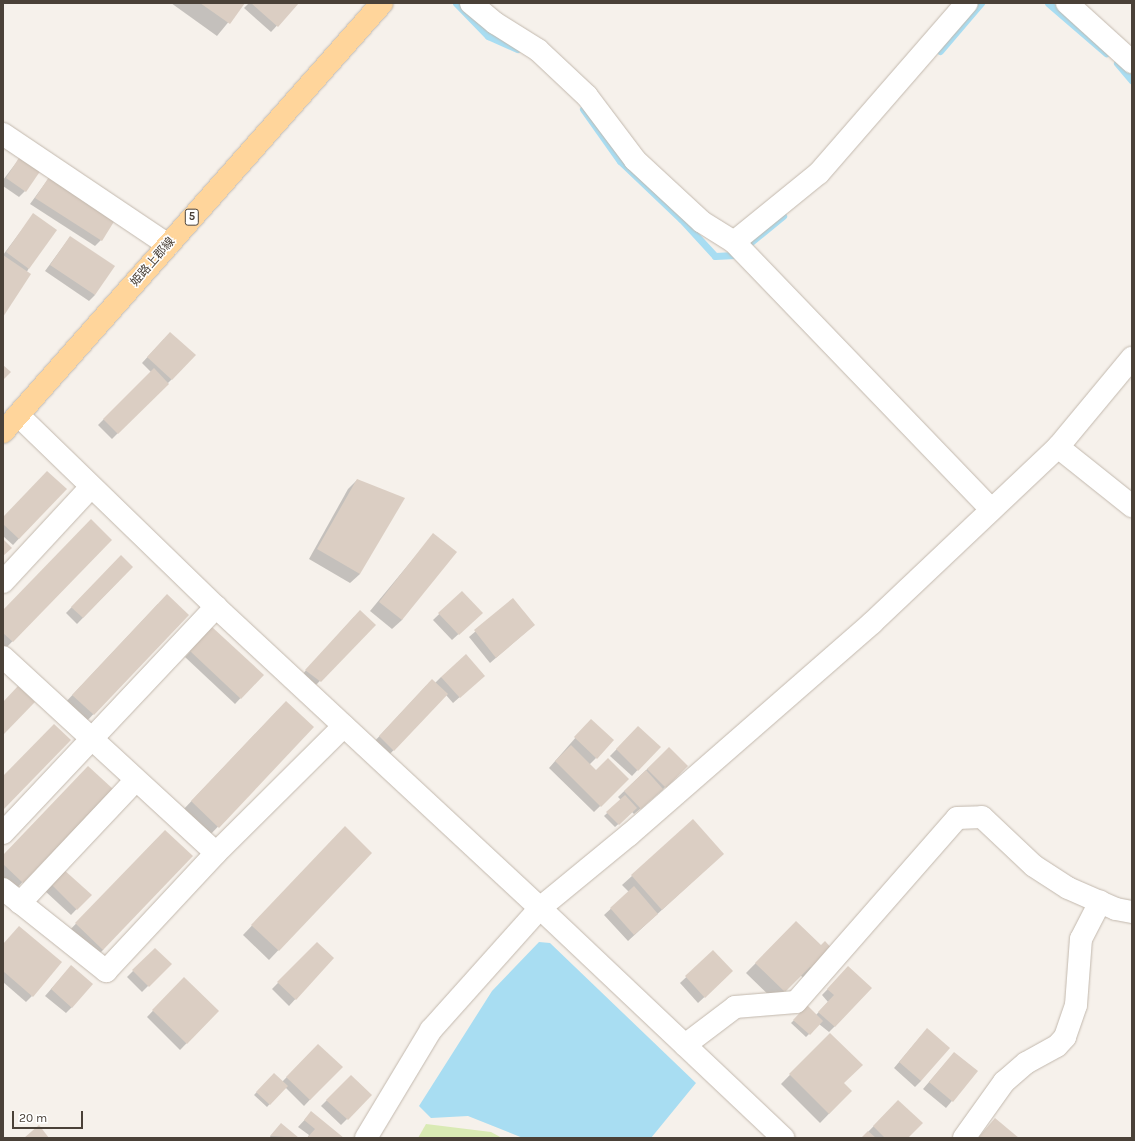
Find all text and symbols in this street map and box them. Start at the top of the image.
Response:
road number: 5 [184,208,200,226]
street label: 姫路上郡線 [128,235,178,289]
scale bar [14,1103,85,1129]
text: 20 m [19,1111,47,1125]

